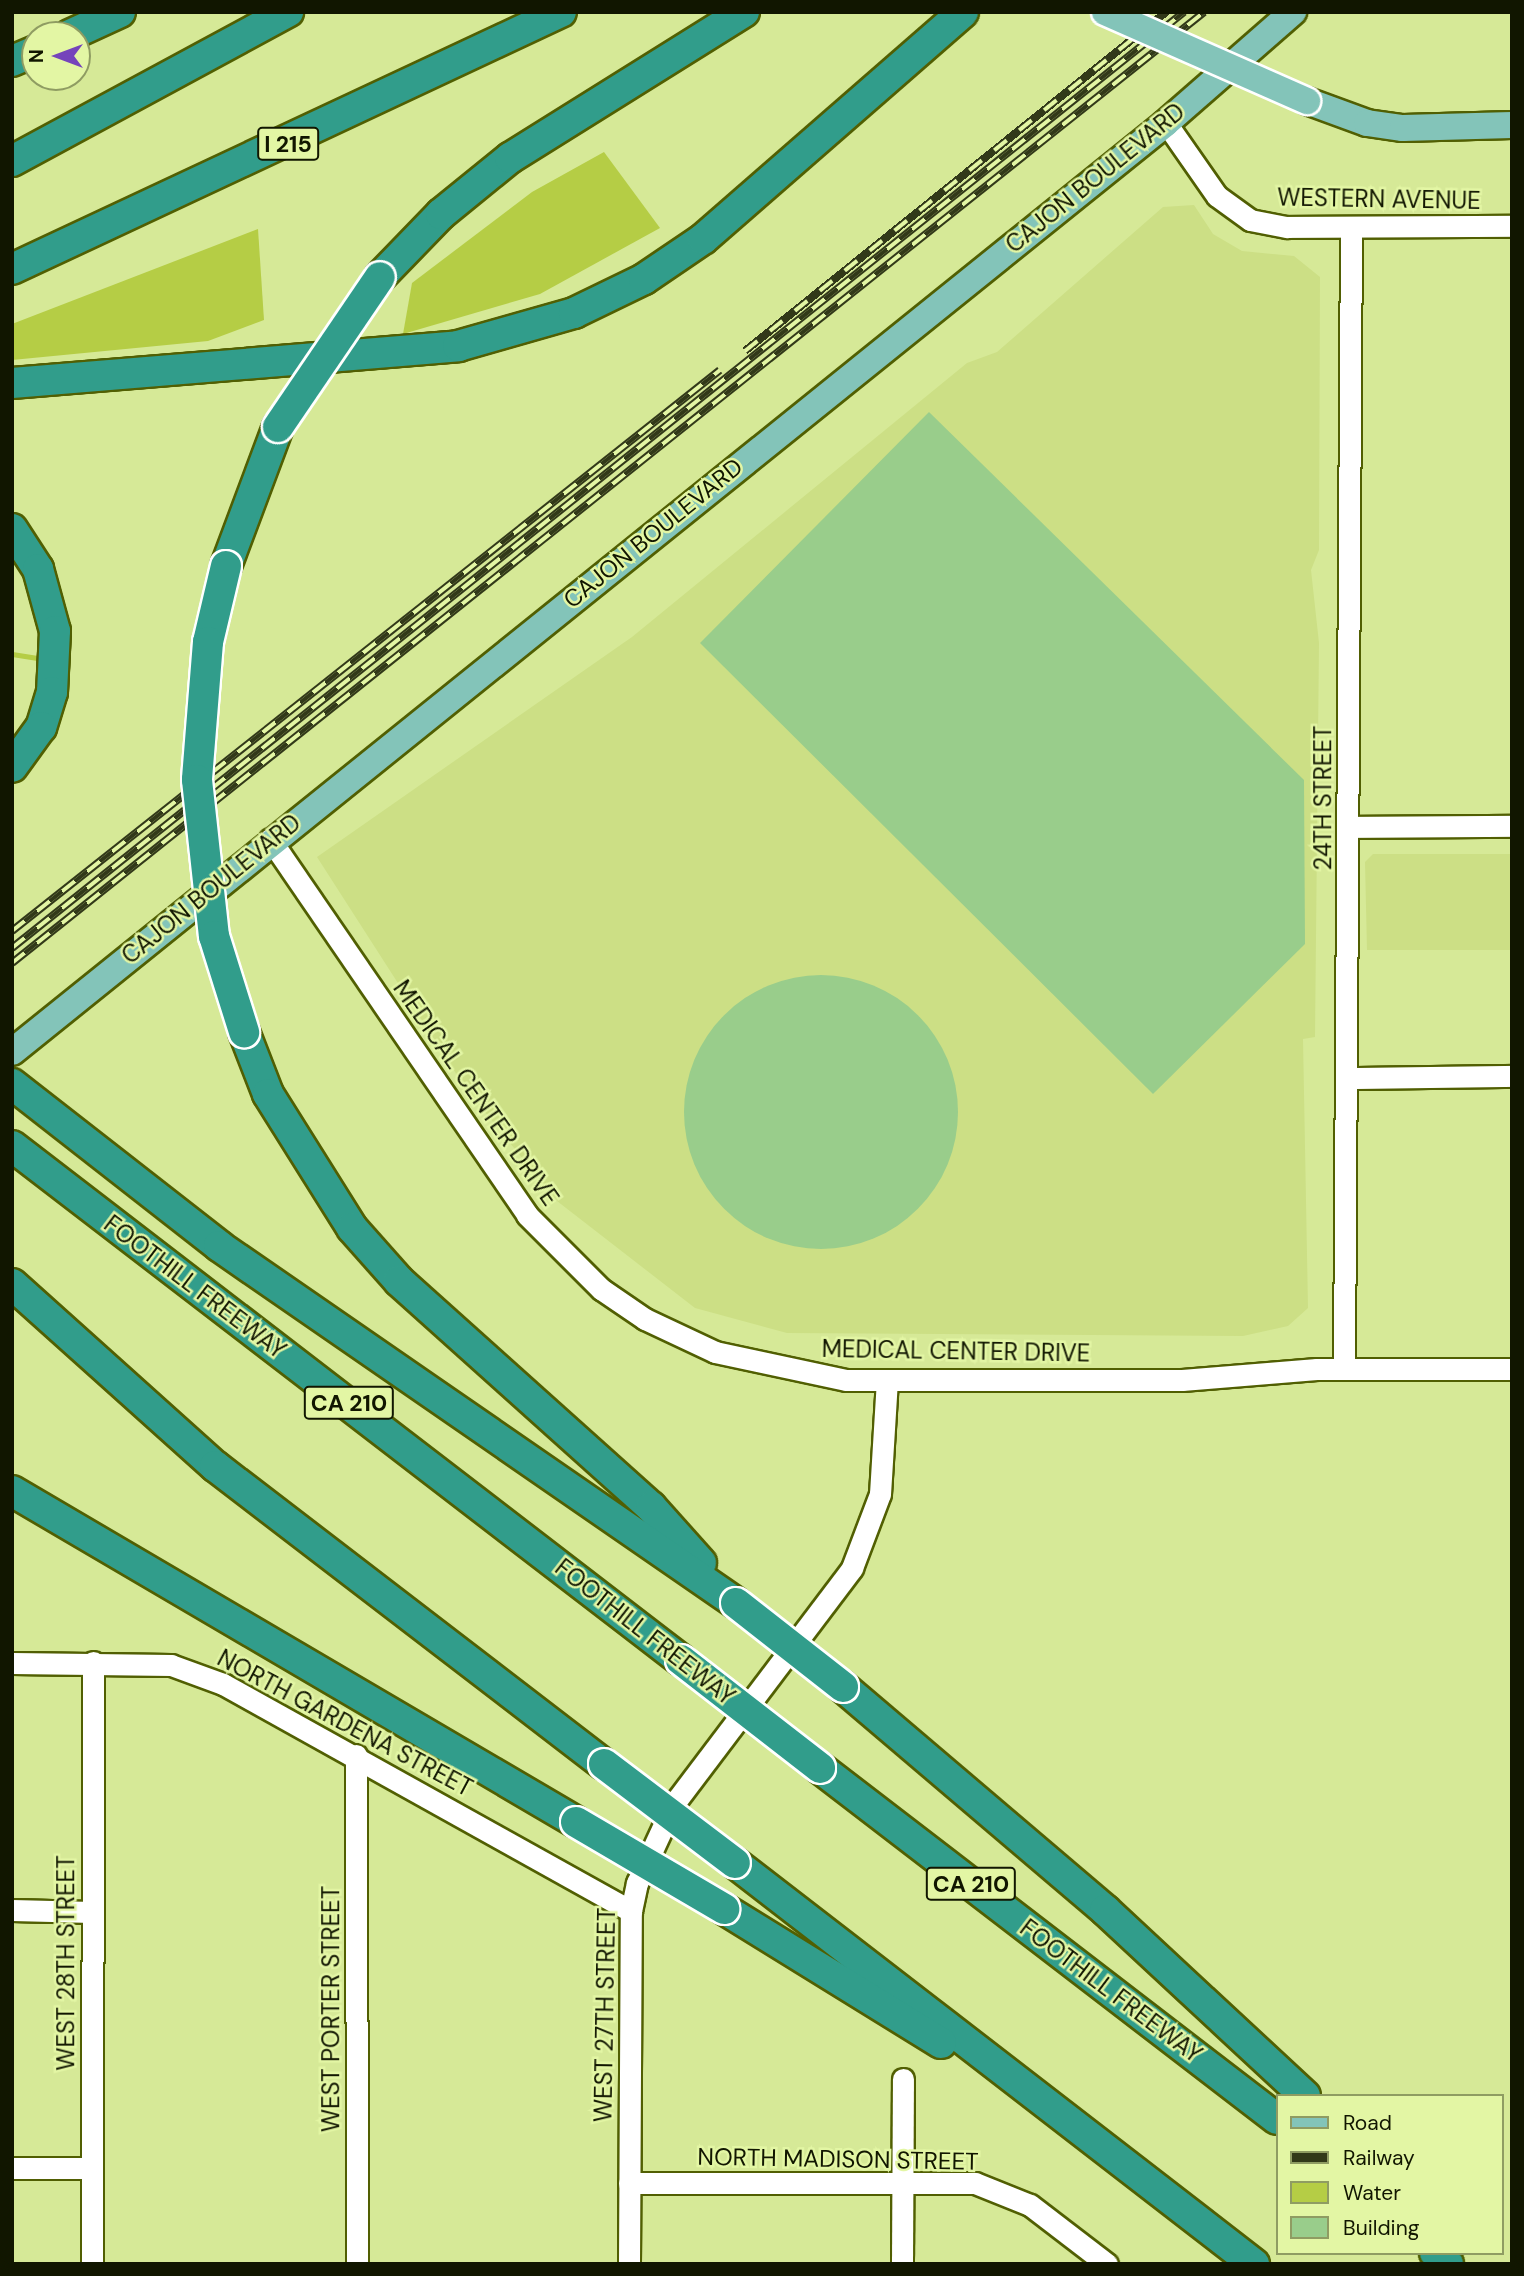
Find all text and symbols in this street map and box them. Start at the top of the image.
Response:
north arrow [21,21,91,91]
text: N [24,49,49,63]
street label: CAJON BOULEVARD [1000,97,1190,259]
road number: I 215 [256,125,320,164]
street label: WESTERN AVENUE [1277,183,1481,215]
street label: CAJON BOULEVARD [558,452,748,614]
street label: 24TH STREET [1309,725,1337,871]
street label: CAJON BOULEVARD [116,808,306,970]
street label: MEDICAL CENTER DRIVE [387,975,565,1211]
street label: FOOTHILL FREEWAY [98,1209,292,1365]
street label: MEDICAL CENTER DRIVE [821,1334,1091,1368]
road number: CA 210 [304,1384,394,1422]
street label: FOOTHILL FREEWAY [549,1553,741,1711]
street label: NORTH GARDENA STREET [213,1643,477,1803]
street label: WEST 28TH STREET [52,1855,80,2071]
road number: CA 210 [926,1865,1016,1904]
street label: WEST PORTER STREET [317,1886,345,2132]
street label: WEST 27TH STREET [589,1908,621,2122]
street label: FOOTHILL FREEWAY [1014,1913,1208,2069]
legend [1276,2094,1503,2255]
text: Road [1343,2109,1392,2137]
street label: NORTH MADISON STREET [697,2142,979,2176]
text: Railway [1343,2144,1415,2172]
text: Water [1343,2179,1401,2207]
text: Building [1343,2214,1419,2242]

